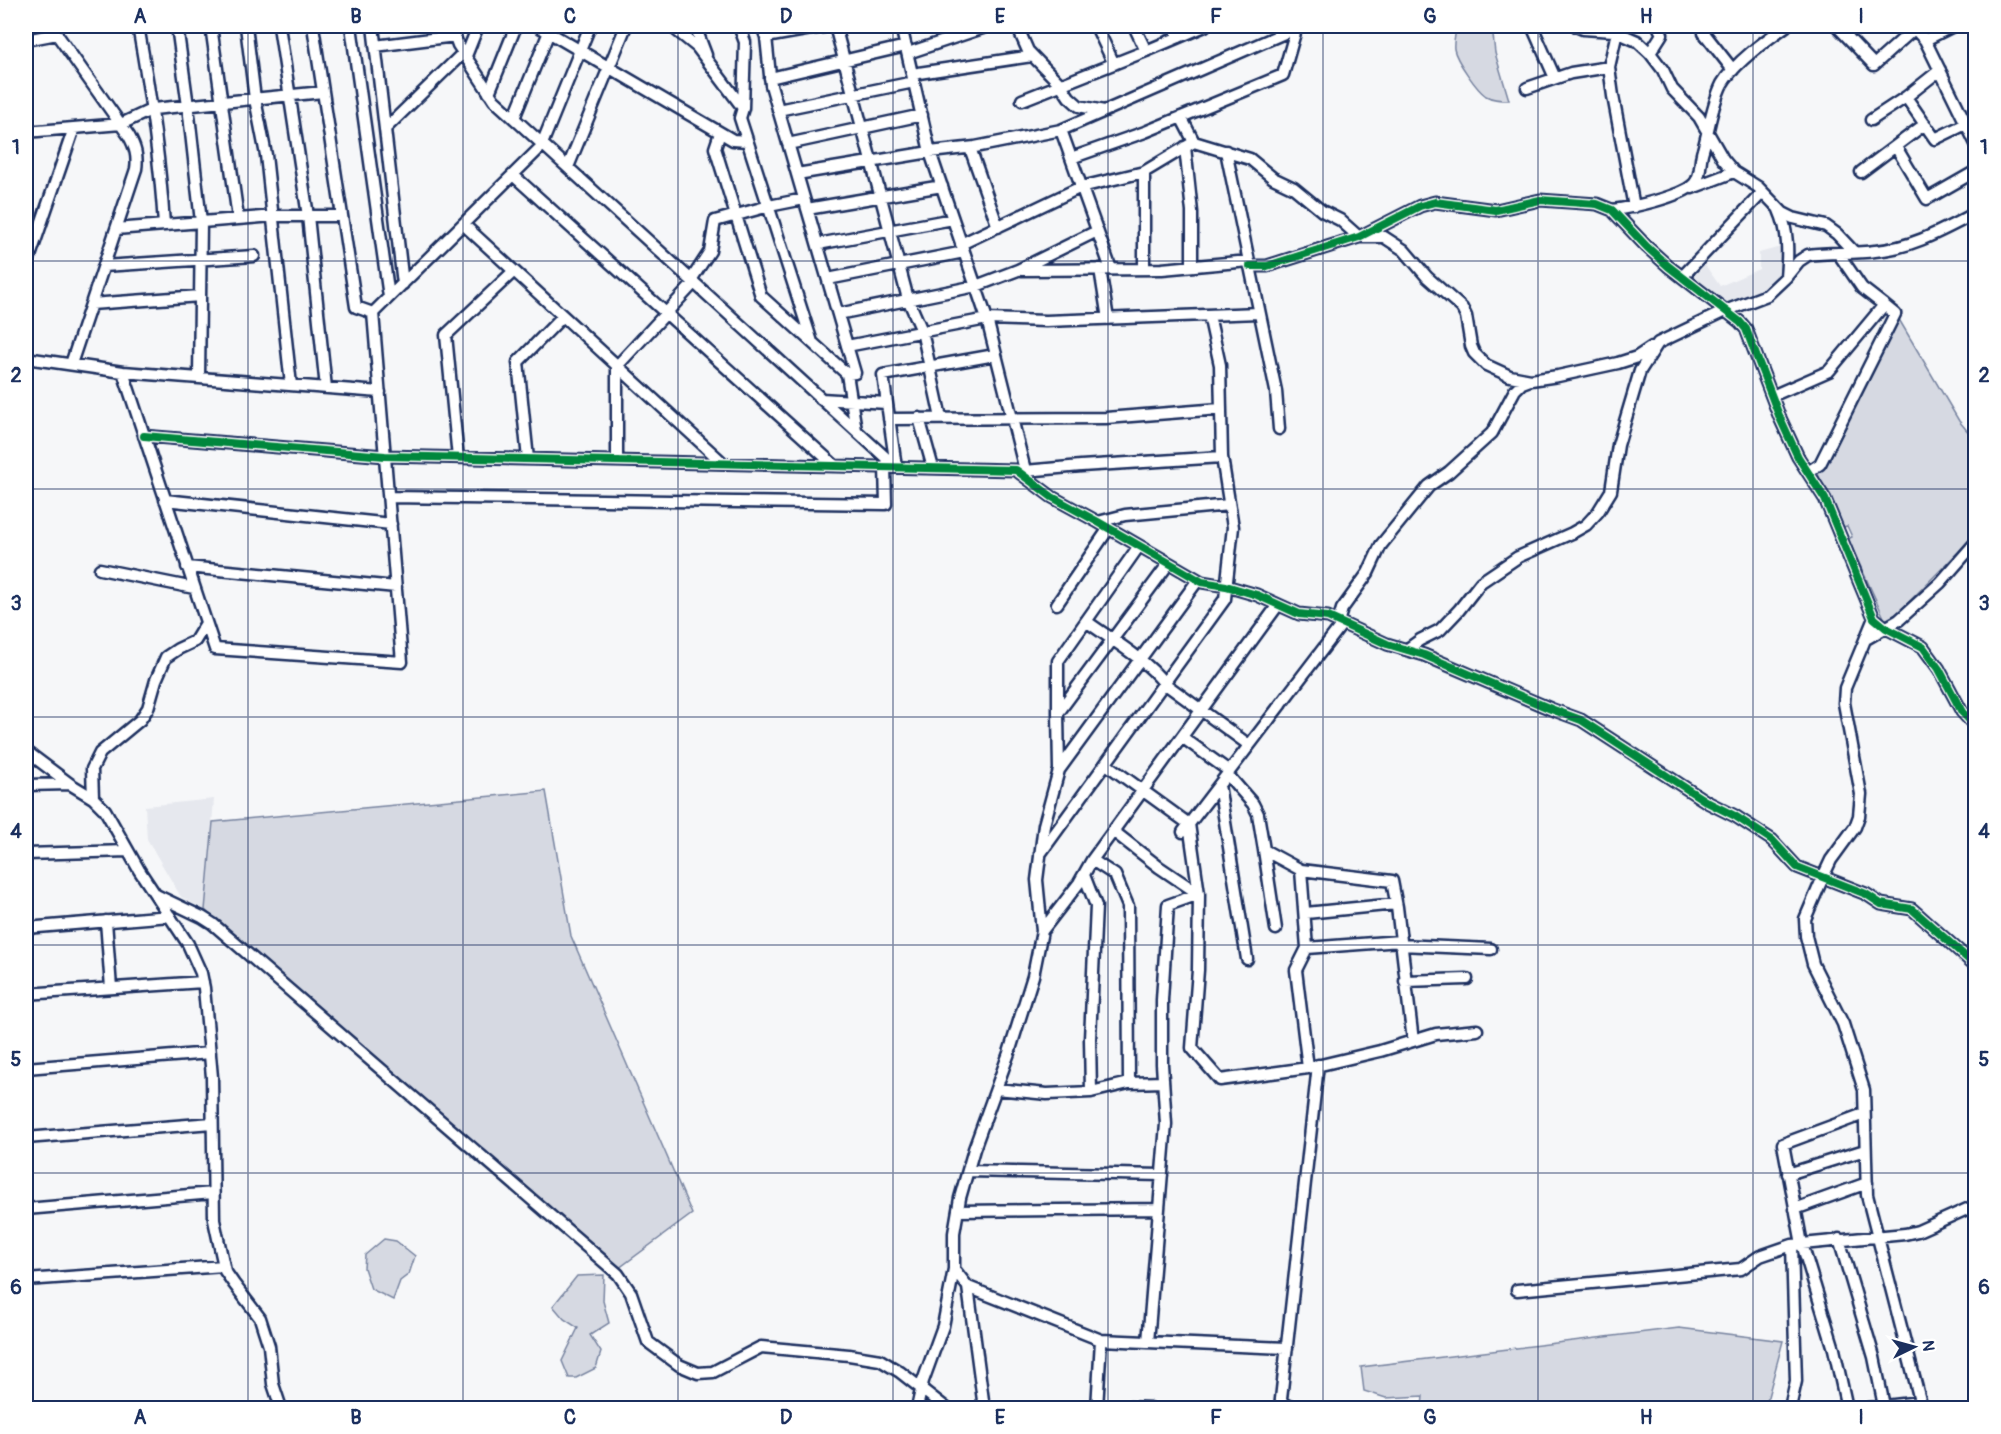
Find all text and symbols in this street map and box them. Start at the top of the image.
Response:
text: A [134,4,147,29]
text: B [350,4,362,29]
text: C [564,4,576,29]
text: D [780,4,793,29]
text: E [995,4,1006,29]
text: F [1210,4,1222,29]
text: G [1423,4,1437,29]
text: H [1640,4,1653,29]
text: I [1858,4,1864,29]
text: 1 [12,135,20,160]
text: 1 [1980,135,1988,160]
text: 2 [10,363,22,388]
text: 2 [1978,363,1990,388]
text: 3 [10,591,22,616]
text: 3 [1978,591,1990,616]
text: 4 [10,819,22,844]
text: 4 [1978,819,1990,844]
text: 5 [11,1047,22,1072]
text: 5 [1979,1047,1990,1072]
text: 6 [10,1275,22,1300]
text: 6 [1978,1275,1990,1300]
north arrow [1884,1317,1944,1377]
text: N [1918,1340,1938,1352]
text: A [134,1405,147,1430]
text: B [350,1405,362,1430]
text: C [564,1405,576,1430]
text: D [780,1405,793,1430]
text: E [995,1405,1006,1430]
text: F [1210,1405,1222,1430]
text: G [1423,1405,1437,1430]
text: H [1640,1405,1653,1430]
text: I [1858,1405,1864,1430]

